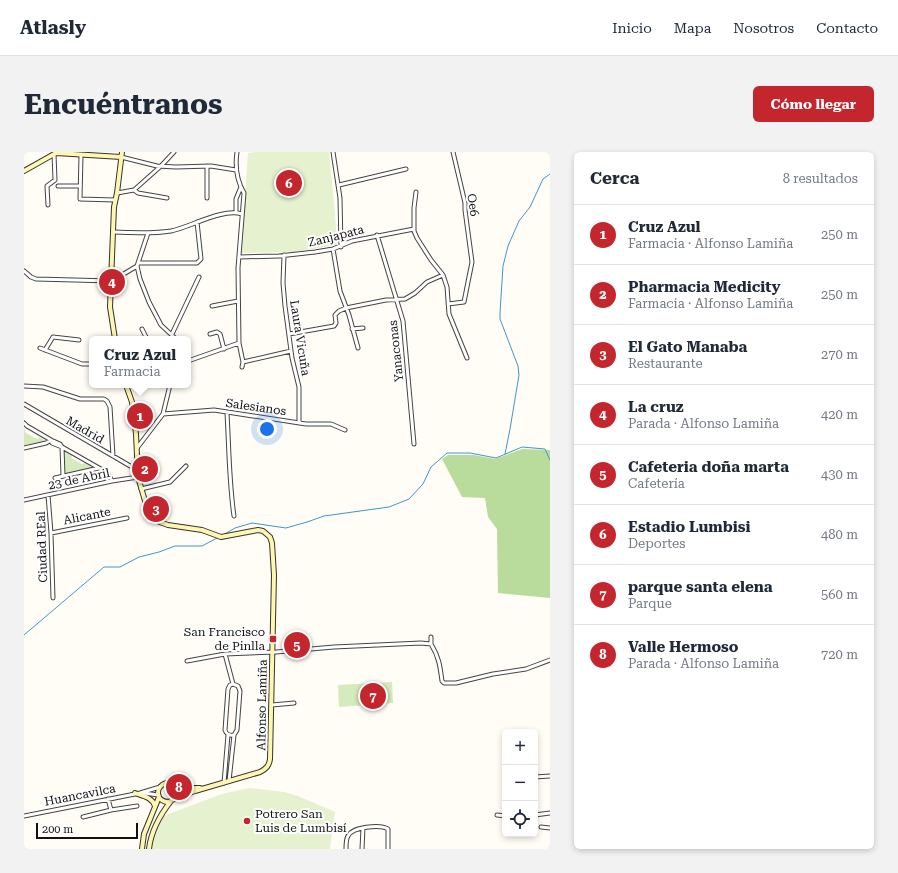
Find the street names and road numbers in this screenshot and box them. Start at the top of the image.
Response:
street label: Oe6 [464,193,482,218]
street label: Zanjapata [307,222,366,250]
street label: Laura Vicuña [287,299,313,377]
street label: Yanaconas [386,319,406,383]
street label: Salesianos [225,396,288,418]
street label: Madrid [63,413,107,447]
street label: 23 de Abril [47,466,111,492]
street label: Alicante [62,504,112,527]
street label: Ciudad REal [34,511,50,583]
street label: Alfonso Lamiña [254,659,270,751]
street label: Huancavilca [43,781,117,809]

